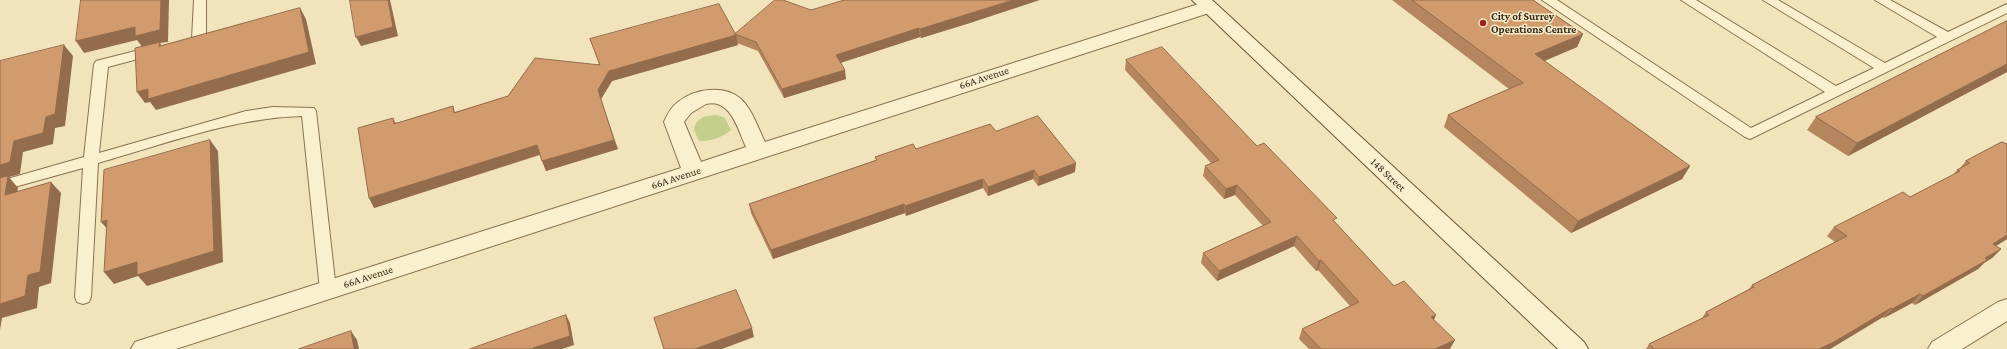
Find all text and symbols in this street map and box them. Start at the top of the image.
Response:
place label: City of Surrey Operations Centre [1491,10,1576,36]
marker: City of Surrey Operations Centre [1478,18,1488,28]
street label: 66A Avenue [957,64,1011,92]
street label: 148 Street [1368,156,1408,194]
street label: 66A Avenue [649,164,703,192]
street label: 66A Avenue [341,263,395,291]

